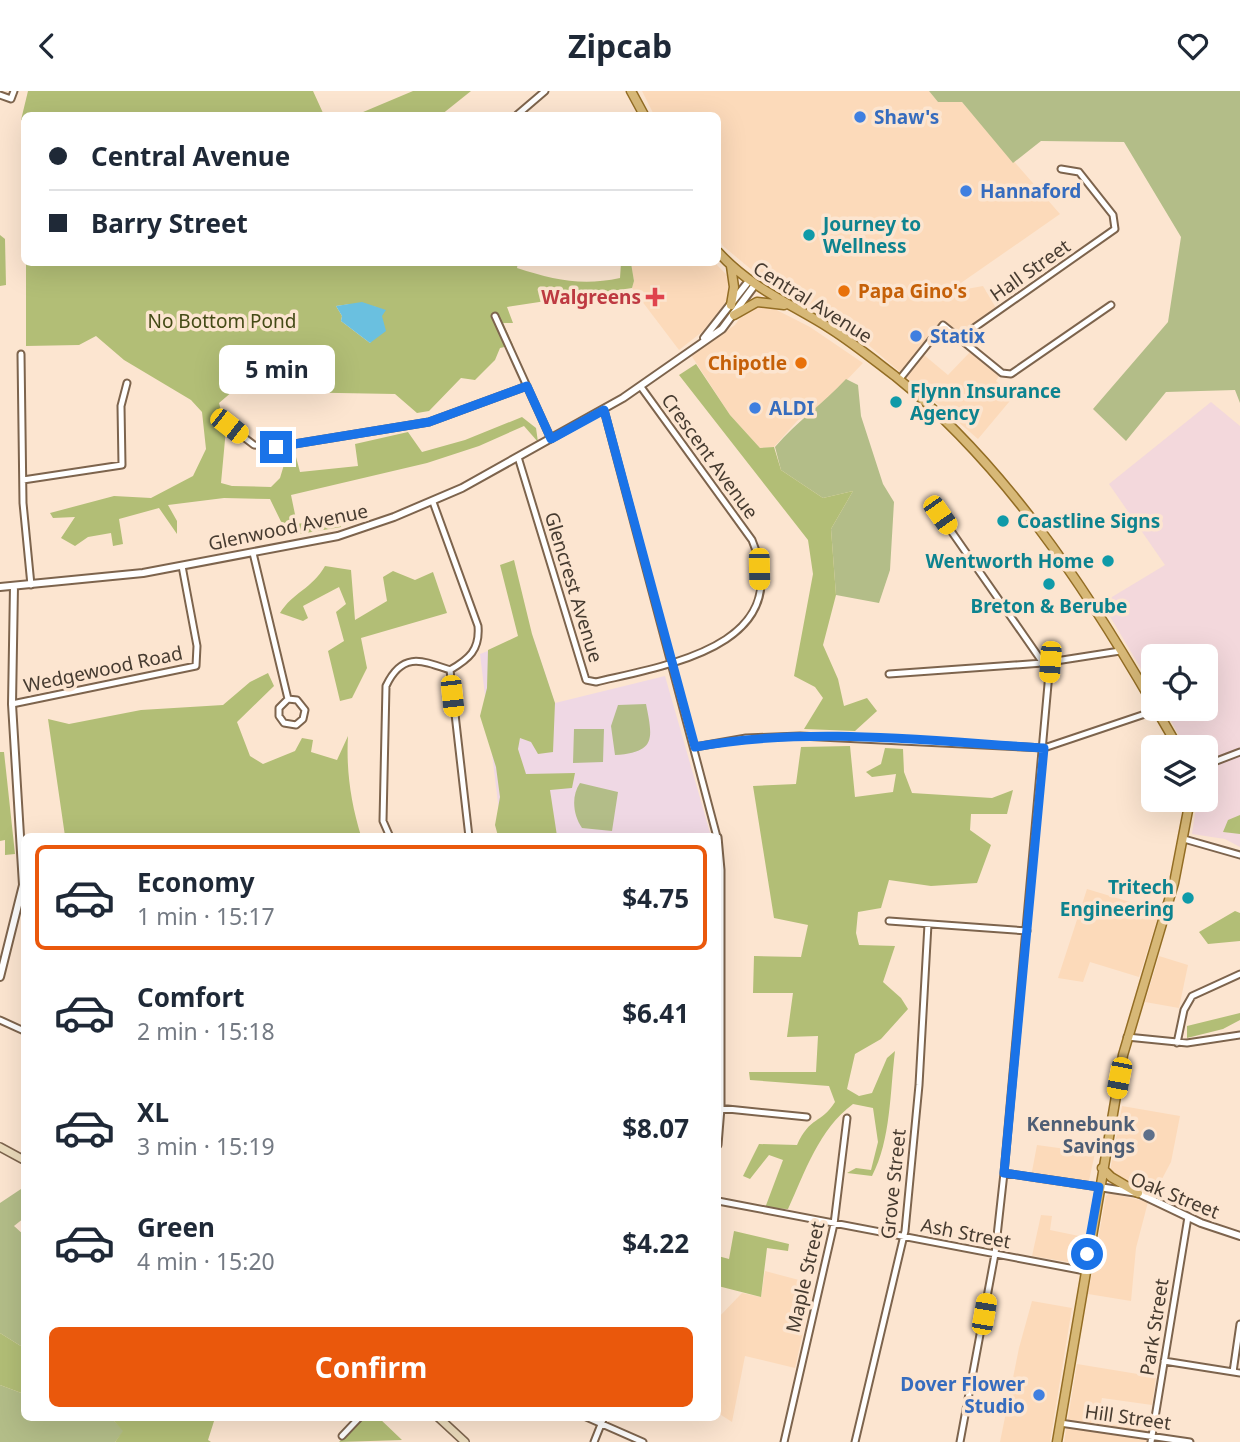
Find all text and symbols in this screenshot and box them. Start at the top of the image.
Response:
text: Zipcab [568,24,672,67]
icon: back [28,27,66,65]
icon: heart [1174,27,1212,65]
place label: Shaw's [874,104,939,130]
marker: Shaw's [852,109,868,125]
text: Central Avenue [91,138,290,174]
place label: Hannaford [980,178,1081,204]
marker: Hannaford [958,183,974,199]
text: Barry Street [91,205,248,241]
place label: Journey to Wellness [821,211,921,259]
marker: Journey to Wellness [801,227,817,243]
street label: Hall Street [985,233,1075,307]
street label: Central Avenue [748,255,878,349]
place label: Papa Gino's [858,278,967,304]
marker: Papa Gino's [836,283,852,299]
place label: Walgreens [541,284,641,310]
marker: Walgreens [647,289,663,305]
park label: No Bottom Pond [147,308,297,334]
place label: Statix [930,323,985,349]
marker: Statix [908,328,924,344]
callout: 5 min [218,345,334,395]
place label: Chipotle [708,350,787,376]
text: 5 min [245,353,309,385]
marker: Chipotle [793,355,809,371]
place label: Flynn Insurance Agency [910,378,1061,426]
street label: Crescent Avenue [656,388,764,524]
marker: Flynn Insurance Agency [888,394,904,410]
place label: ALDI [769,395,814,421]
marker: ALDI [747,400,763,416]
car [206,405,253,447]
route end [260,431,292,463]
car [920,492,961,538]
street label: Glenwood Avenue [206,497,370,557]
place label: Coastline Signs [1017,508,1160,534]
street label: Glencrest Avenue [539,509,609,665]
marker: Coastline Signs [995,513,1011,529]
car [749,548,770,590]
place label: Wentworth Home [926,548,1094,574]
marker: Wentworth Home [1100,553,1116,569]
marker: Breton & Berube [1041,576,1057,592]
place label: Breton & Berube [971,593,1127,619]
street label: Wedgewood Road [21,639,185,699]
car [1039,640,1062,684]
map controls [1141,644,1218,812]
button: locate [1141,644,1218,721]
car [440,674,465,718]
button: layers [1141,735,1218,812]
text: Economy [137,864,255,900]
icon: car [53,866,116,929]
place label: Tritech Engineering [1060,874,1174,922]
text: $4.75 [622,880,689,916]
marker: Tritech Engineering [1180,890,1196,906]
text: 1 min · 15:17 [137,900,275,932]
text: Comfort [137,979,245,1015]
icon: car [53,981,116,1044]
text: $6.41 [622,995,689,1031]
text: 2 min · 15:18 [137,1015,275,1047]
car [1105,1055,1134,1101]
text: XL [137,1094,169,1130]
icon: car [53,1096,116,1159]
text: $8.07 [622,1110,689,1146]
place label: Kennebunk Savings [1027,1111,1135,1159]
street label: Grove Street [874,1127,912,1240]
marker: Kennebunk Savings [1141,1127,1157,1143]
text: 3 min · 15:19 [137,1130,275,1162]
street label: Oak Street [1127,1165,1223,1225]
text: Green [137,1209,215,1245]
icon: car [53,1211,116,1274]
street label: Ash Street [919,1212,1013,1254]
street label: Maple Street [780,1219,830,1335]
text: $4.22 [622,1225,689,1261]
route start [1071,1238,1103,1270]
text: 4 min · 15:20 [137,1245,275,1277]
street label: Park Street [1133,1276,1175,1377]
car [971,1291,998,1337]
button: Confirm [49,1327,693,1407]
place label: Dover Flower Studio [900,1371,1026,1419]
marker: Dover Flower Studio [1031,1387,1047,1403]
street label: Hill Street [1083,1398,1173,1436]

